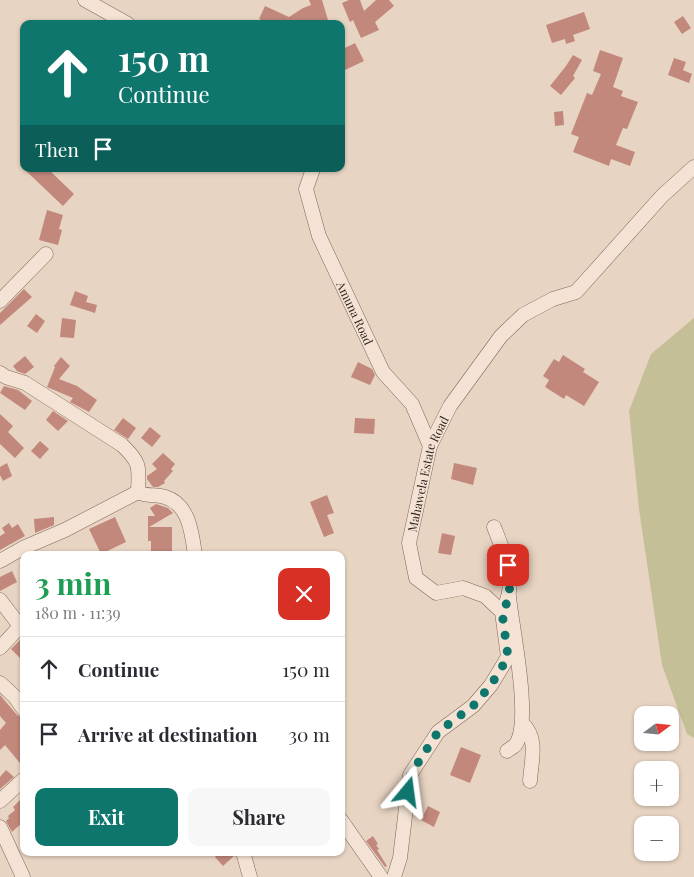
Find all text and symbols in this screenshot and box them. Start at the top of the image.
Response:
text: 150 m [118,34,209,81]
icon: ahead [35,40,100,105]
text: Continue [118,79,210,109]
icon: arrive [89,135,117,163]
text: Then [35,136,79,162]
street label: Amuna Road [333,278,377,347]
street label: Mahawela Estate Road [404,413,452,533]
pin [487,544,529,586]
icon: arrive [494,551,522,579]
text: 3 min [35,563,111,603]
button: close [278,568,330,620]
text: 180 m · 11:39 [35,602,121,623]
icon: ahead [35,655,63,683]
text: Continue [78,656,159,682]
text: 150 m [282,656,330,682]
north arrow [634,706,679,751]
map controls [634,706,679,861]
icon: arrive [35,720,63,748]
text: Arrive at destination [78,721,258,747]
text: 30 m [288,721,330,747]
button: + [634,761,679,806]
position arrow [381,765,433,817]
button: Exit [35,788,178,846]
button: Share [188,788,330,846]
button: − [634,816,679,861]

